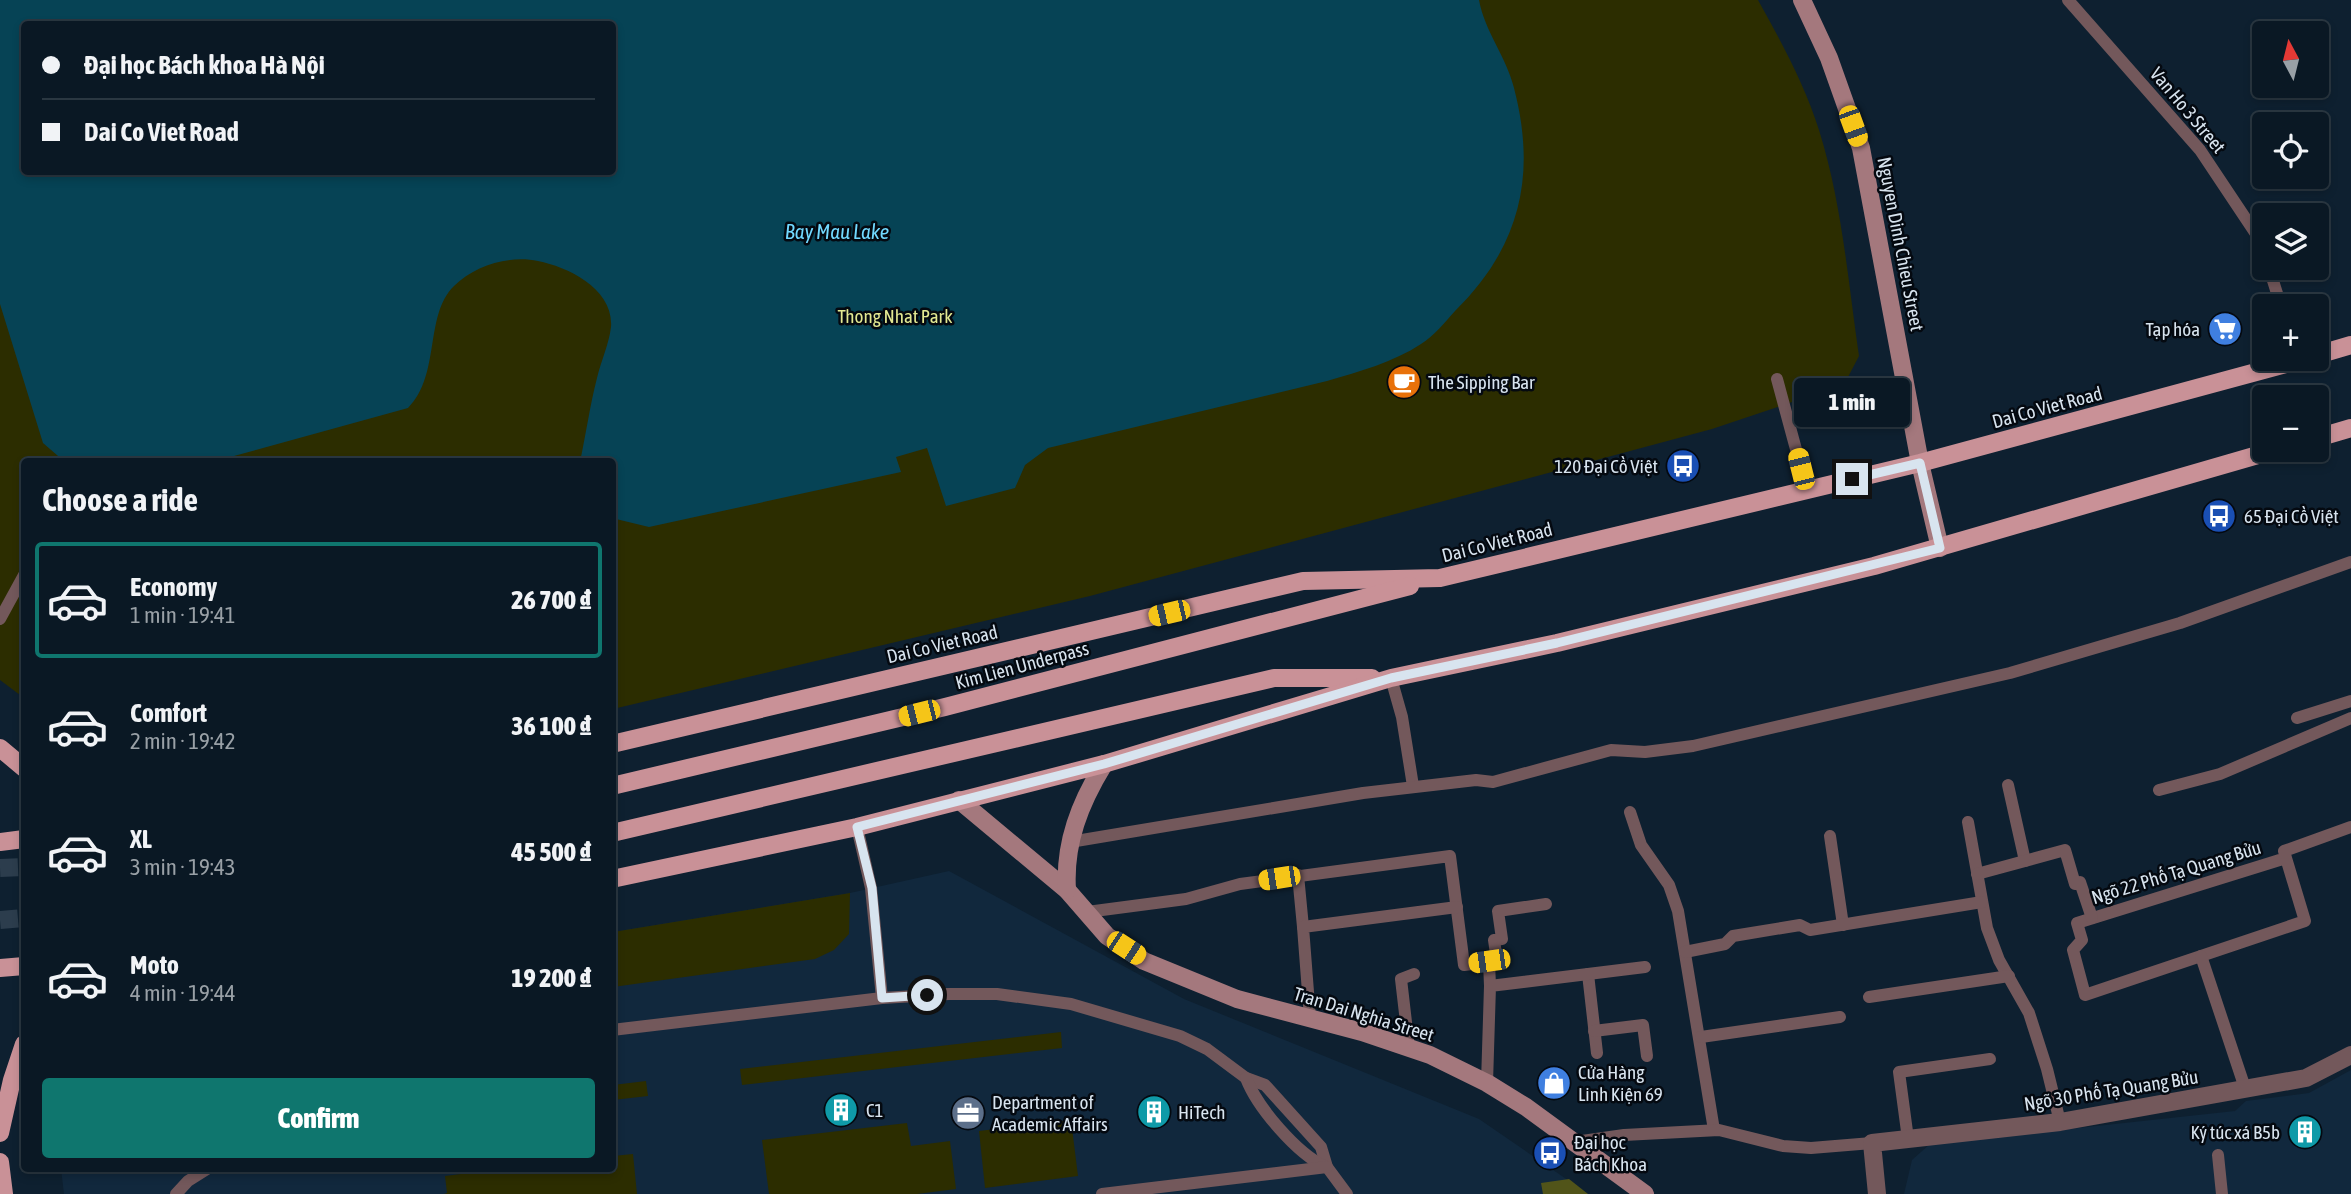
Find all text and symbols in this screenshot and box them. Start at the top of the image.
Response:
north arrow [2252,21,2329,98]
map controls [2252,21,2329,462]
text: Đại học Bách khoa Hà Nội [84,50,325,80]
street label: Van Ho 3 Street [2146,63,2230,157]
car [1836,103,1871,149]
button: locate [2252,112,2329,189]
text: Dai Co Viet Road [84,117,239,147]
street label: Nguyen Dinh Chieu Street [1873,155,1929,333]
button: layers [2252,203,2329,280]
water label: Bay Mau Lake [785,219,889,243]
button: + [2252,294,2329,371]
park label: Thong Nhat Park [837,305,953,327]
supermarket icon: Tạp hóa [2206,310,2244,348]
place label: Tạp hóa [2146,318,2200,340]
cafe icon: The Sipping Bar [1385,363,1423,401]
place label: The Sipping Bar [1428,371,1535,393]
callout: 1 min [1794,378,1910,426]
street label: Dai Co Viet Road [1989,382,2105,432]
button: − [2252,385,2329,462]
text: 1 min [1829,389,1875,415]
car [1786,446,1817,492]
bus stop icon: 120 Đại Cồ Việt [1664,447,1702,485]
place label: 120 Đại Cồ Việt [1554,455,1658,477]
route end [1836,463,1868,495]
text: Choose a ride [42,481,198,518]
bus stop icon: 65 Đại Cồ Việt [2200,497,2238,535]
place label: 65 Đại Cồ Việt [2244,505,2339,527]
street label: Dai Co Viet Road [1439,518,1555,566]
icon: car [46,569,109,632]
text: Economy [130,572,217,602]
text: 26 700 ₫ [511,585,591,615]
car [1147,598,1192,628]
text: 1 min · 19:41 [130,602,236,628]
street label: Dai Co Viet Road [884,621,1000,667]
street label: Kim Lien Underpass [953,637,1091,693]
icon: car [46,695,109,758]
text: Comfort [130,698,207,728]
car [897,698,942,728]
text: 36 100 ₫ [511,711,591,741]
text: 2 min · 19:42 [130,728,236,754]
icon: car [46,821,109,884]
text: XL [130,824,152,854]
street label: Ngõ 22 Phố Tạ Quang Bửu [2089,836,2263,908]
text: 45 500 ₫ [511,837,591,867]
text: 3 min · 19:43 [130,854,236,880]
car [1257,864,1302,892]
car [1103,928,1150,968]
icon: car [46,947,109,1010]
car [1467,948,1512,974]
text: Moto [130,950,179,980]
text: 19 200 ₫ [511,963,591,993]
route start [911,979,943,1011]
text: 4 min · 19:44 [130,980,236,1006]
street label: Tran Dai Nghia Street [1291,982,1437,1046]
place label: Cửa Hàng Linh Kiện 69 [1578,1061,1663,1105]
shop icon: Cửa Hàng Linh Kiện 69 [1535,1064,1573,1102]
street label: Ngõ 30 Phố Tạ Quang Bửu [2022,1065,2200,1115]
button: Confirm [42,1078,595,1158]
building icon: C1 [822,1091,860,1129]
place label: Department of Academic Affairs [992,1091,1108,1135]
building icon: HiTech [1135,1093,1173,1131]
office icon: Department of Academic Affairs [949,1094,987,1132]
place label: C1 [866,1099,883,1121]
place label: HiTech [1178,1101,1225,1123]
building icon: Ký túc xá B5b [2286,1113,2324,1151]
place label: Ký túc xá B5b [2190,1121,2280,1143]
place label: Đại học Bách Khoa [1574,1131,1647,1175]
bus stop icon: Đại học Bách Khoa [1531,1134,1569,1172]

